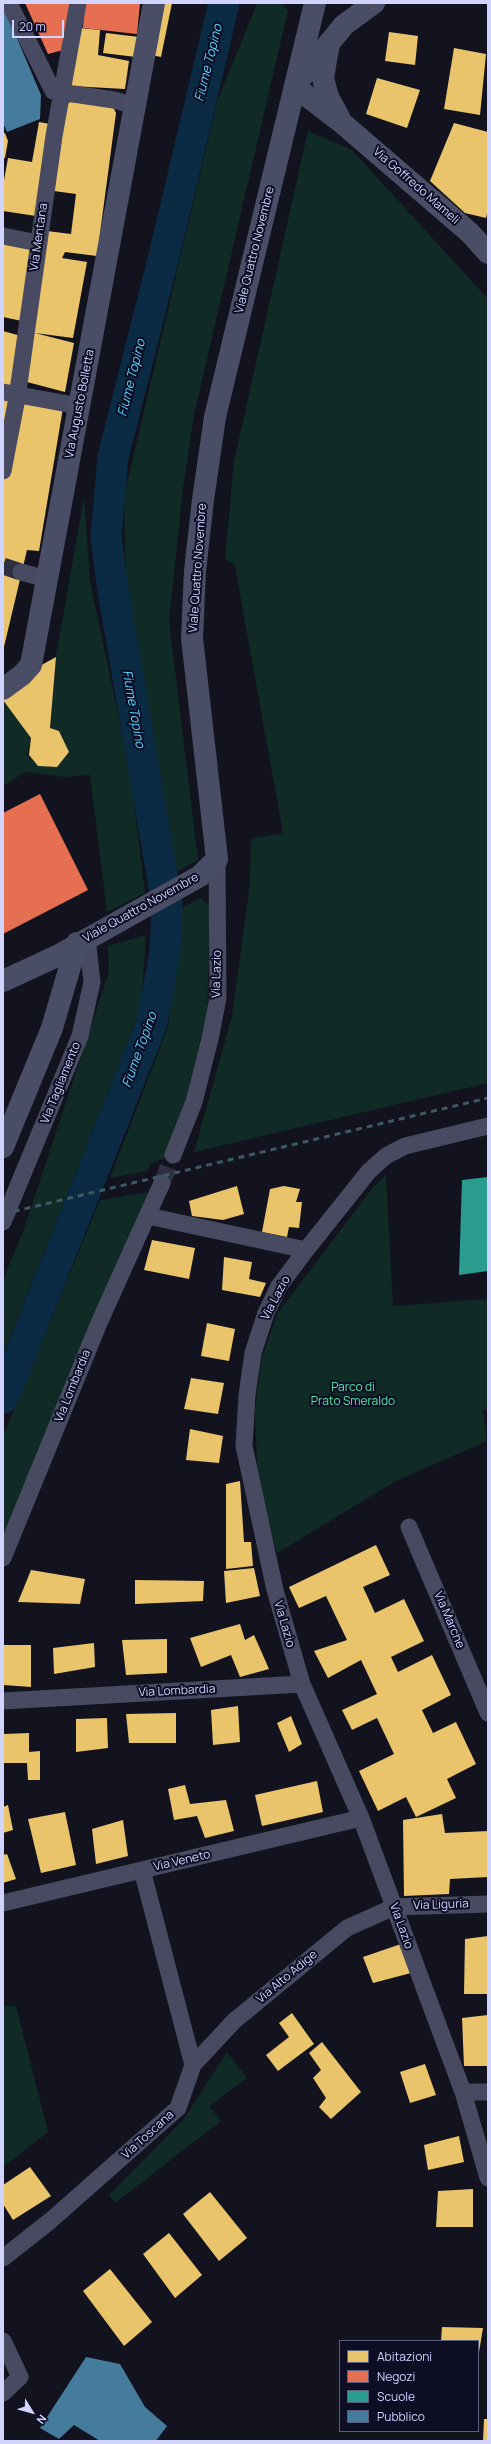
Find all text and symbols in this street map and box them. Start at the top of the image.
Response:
scale bar [14,12,66,38]
text: 20 m [19,18,46,35]
water label: Fiume Topino [192,23,226,103]
street label: Via Goffredo Mameli [370,145,462,227]
street label: Viale Quattro Novembre [232,185,278,315]
street label: Via Mentana [27,202,51,272]
water label: Fiume Topino [115,338,149,418]
street label: Via Augusto Bolletta [62,348,98,460]
street label: Viale Quattro Novembre [186,503,210,633]
water label: Fiume Topino [118,669,148,749]
street label: Viale Quattro Novembre [81,870,201,946]
street label: Via Lazio [209,950,225,998]
water label: Fiume Topino [119,1010,161,1090]
street label: Via Tagliamento [38,1040,84,1126]
street label: Via Lazio [258,1273,294,1323]
street label: Via Lombardia [52,1348,94,1424]
park label: Parco di Prato Smeraldo [311,1381,395,1409]
street label: Via Marche [431,1589,467,1651]
street label: Via Lazio [270,1599,298,1649]
street label: Via Lombardia [138,1682,216,1700]
street label: Via Veneto [152,1847,212,1875]
street label: Via Liguria [413,1897,469,1913]
street label: Via Lazio [386,1901,416,1951]
street label: Via Alto Adige [254,1947,320,2007]
street label: Via Toscana [119,2108,177,2162]
legend [339,2340,479,2432]
text: Abitazioni [377,2348,432,2365]
text: Negozi [377,2368,415,2385]
text: Scuole [377,2388,415,2405]
north arrow [12,2392,52,2432]
text: Pubblico [377,2408,425,2425]
text: N [34,2412,50,2427]

